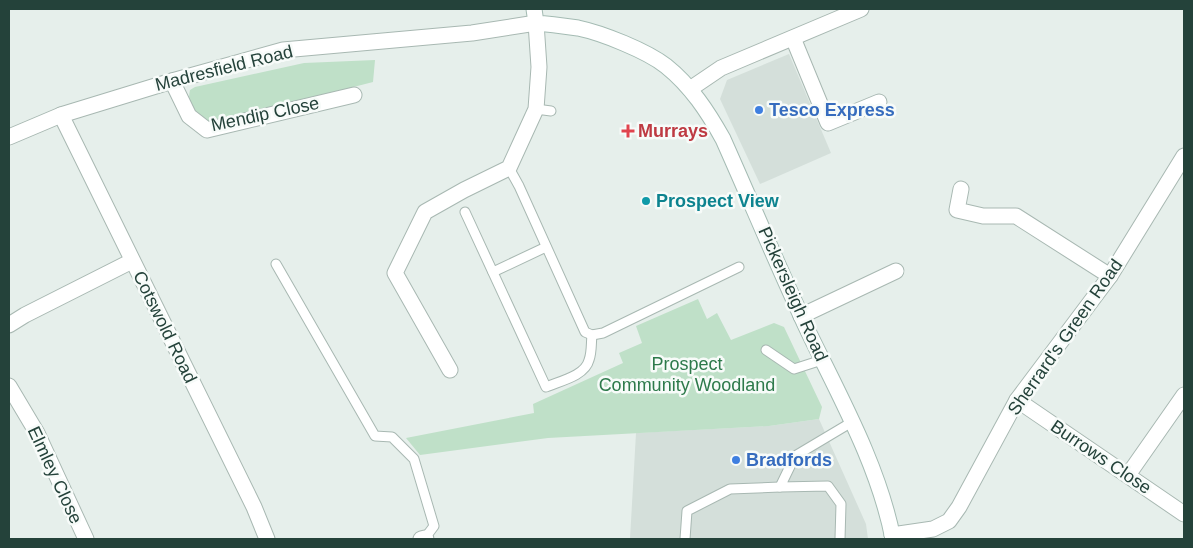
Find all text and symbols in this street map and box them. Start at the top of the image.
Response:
street label: Madresfield Road [153,41,295,95]
street label: Mendip Close [209,93,321,135]
place label: Tesco Express [769,100,895,120]
marker: Tesco Express [753,104,765,116]
place label: Murrays [638,121,708,141]
marker: Murrays [622,125,634,137]
place label: Prospect View [656,191,780,211]
marker: Prospect View [640,195,652,207]
street label: Pickersleigh Road [754,224,832,364]
street label: Sherrard's Green Road [1004,255,1126,419]
street label: Cotswold Road [129,268,201,386]
park label: Prospect Community Woodland [599,354,775,395]
street label: Burrows Close [1047,416,1155,498]
street label: Elmley Close [24,423,86,527]
place label: Bradfords [746,450,832,470]
marker: Bradfords [730,454,742,466]

